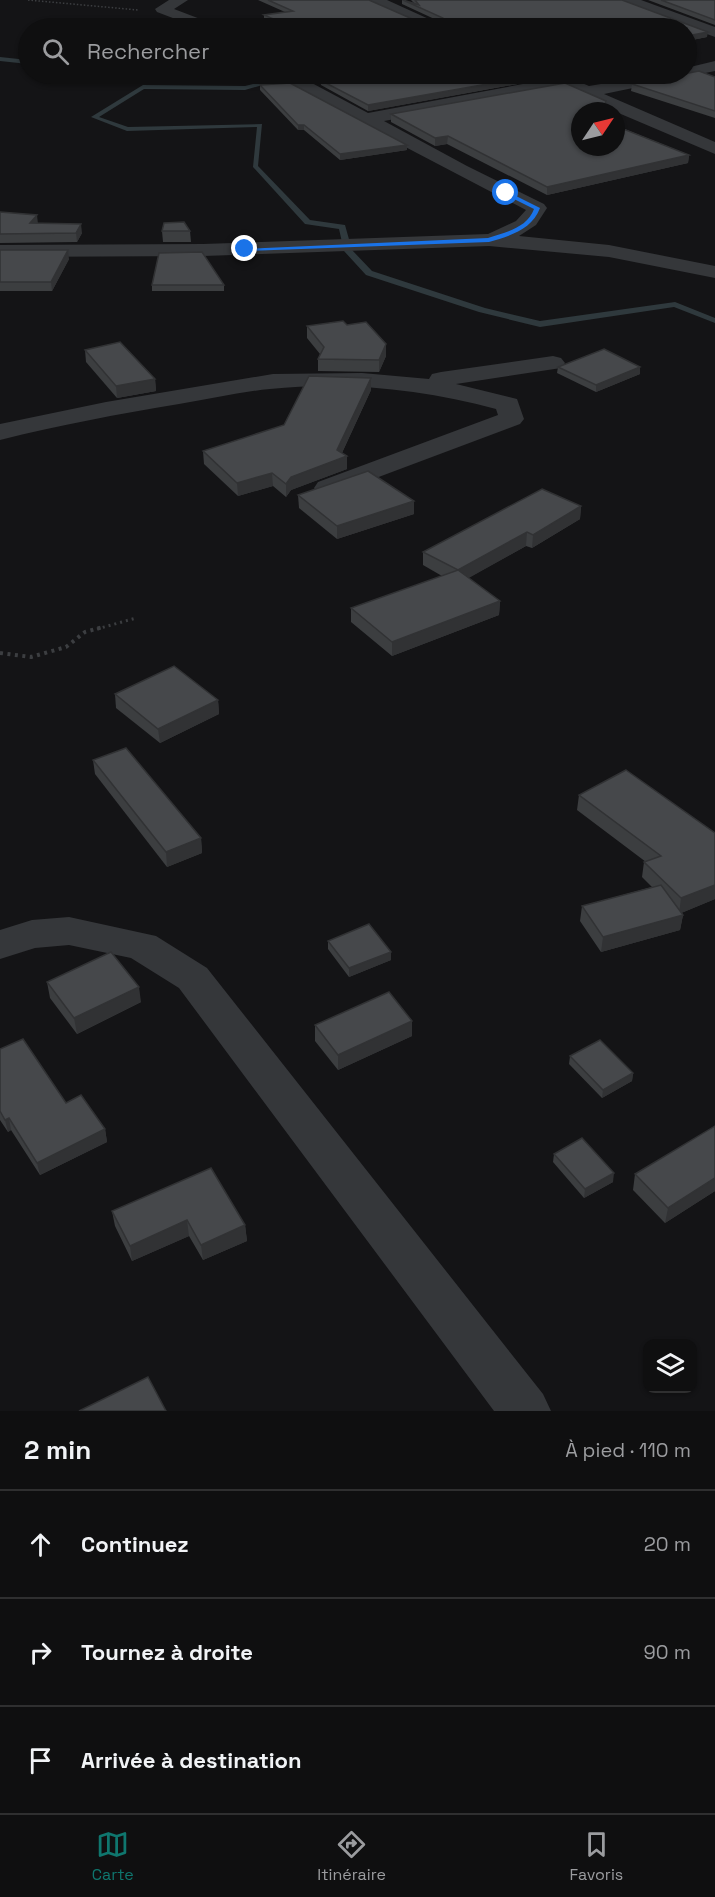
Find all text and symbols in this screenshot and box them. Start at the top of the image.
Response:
search box [18,18,697,84]
icon: search [39,35,72,68]
text: Rechercher [87,37,209,65]
north arrow [571,102,625,156]
route start [492,179,518,205]
route end [231,235,257,261]
map controls [643,1339,697,1393]
button: layers [643,1339,697,1393]
text: 2 min [24,1433,91,1467]
text: À pied · 110 m [565,1437,691,1463]
icon: ahead [24,1528,57,1561]
text: Continuez [81,1530,189,1558]
text: 20 m [644,1531,691,1557]
icon: right [24,1636,57,1669]
text: Tournez à droite [81,1638,253,1666]
text: 90 m [644,1639,691,1665]
icon: arrive [24,1744,57,1777]
text: Arrivée à destination [81,1746,302,1774]
tab: Carte [92,1828,134,1885]
tab: Itinéraire [317,1828,386,1885]
tab: Favoris [569,1828,623,1885]

